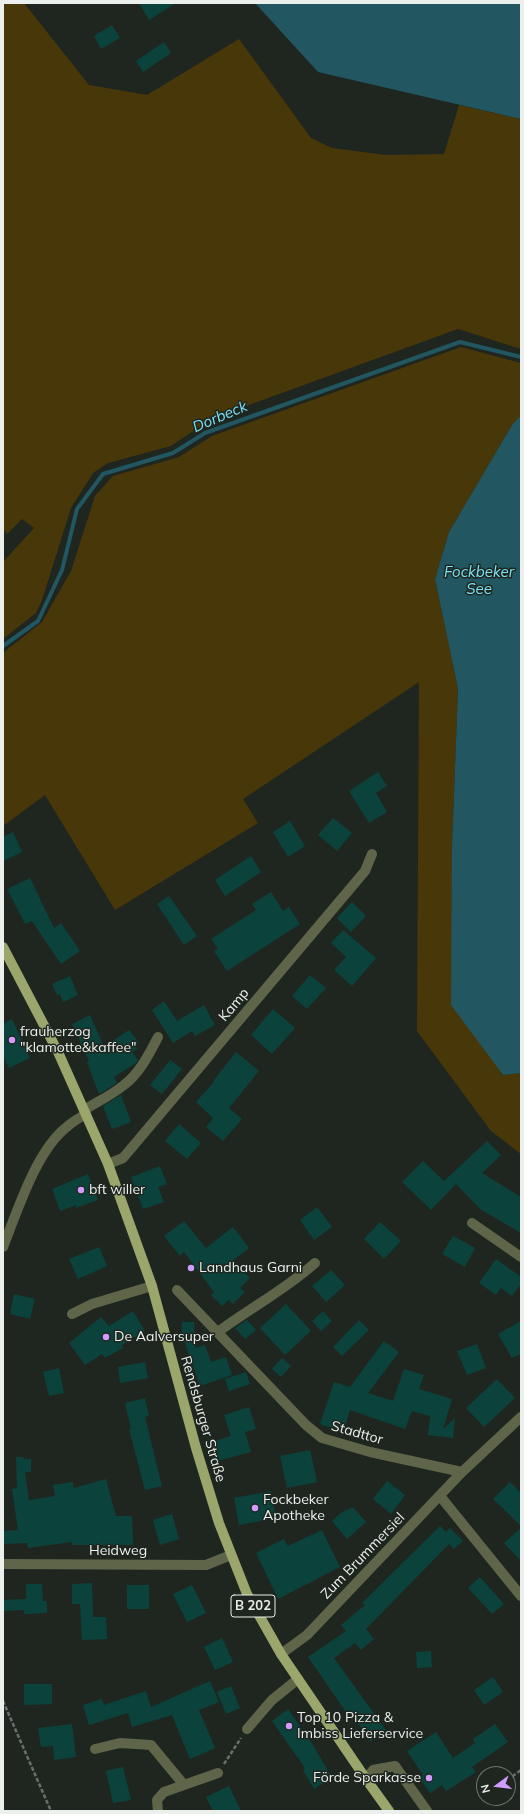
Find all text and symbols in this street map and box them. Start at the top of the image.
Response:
water label: Dorbeck [190,397,250,437]
water label: Fockbeker See [444,563,514,598]
street label: Kamp [215,985,253,1025]
place label: frauherzog "klamotte&kaffee" [20,1024,137,1056]
marker: frauherzog "klamotte&kaffee" [7,1035,17,1045]
place label: bft willer [89,1182,145,1198]
marker: bft willer [76,1185,86,1195]
place label: Landhaus Garni [199,1260,302,1276]
marker: Landhaus Garni [186,1263,196,1273]
place label: De Aalversuper [114,1329,214,1345]
marker: De Aalversuper [101,1332,111,1342]
street label: Rendsburger Straße [177,1354,229,1484]
street label: Stadttor [329,1418,385,1448]
place label: Fockbeker Apotheke [263,1492,328,1524]
marker: Fockbeker Apotheke [250,1503,260,1513]
street label: Zum Brummersiel [318,1509,408,1603]
street label: Heidweg [89,1543,147,1559]
road number: B 202 [231,1595,275,1617]
place label: Top 10 Pizza & Imbiss Lieferservice [297,1710,423,1742]
marker: Top 10 Pizza & Imbiss Lieferservice [284,1721,294,1731]
north arrow [476,1766,516,1806]
place label: Förde Sparkasse [313,1770,421,1786]
marker: Förde Sparkasse [424,1773,434,1783]
text: N [478,1783,493,1795]

